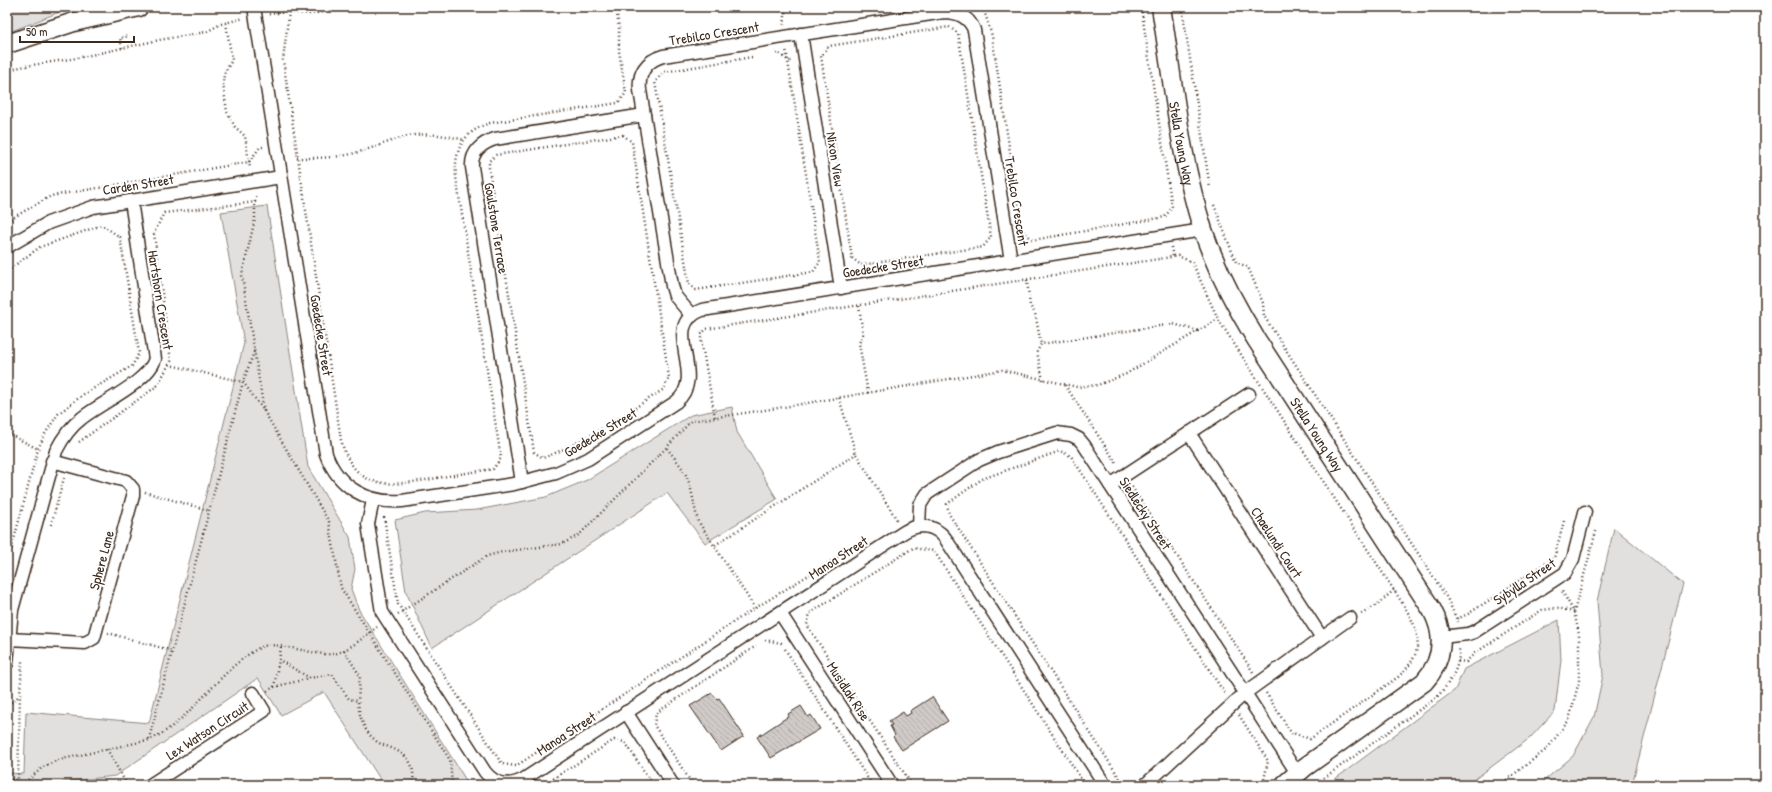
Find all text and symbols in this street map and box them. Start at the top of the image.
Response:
street label: Trebilco Crescent [668,17,760,49]
scale bar [20,18,134,44]
text: 50 m [26,23,47,40]
street label: Stella Young Way [1166,100,1200,187]
street label: Nixon View [822,130,850,188]
street label: Trebilco Crescent [1001,155,1033,247]
street label: Carden Street [101,169,175,199]
street label: Goulstone Terrace [480,181,514,275]
street label: Hartshorn Crescent [144,249,178,351]
street label: Goedecke Street [841,250,925,282]
street label: Goedecke Street [306,293,338,377]
street label: Stella Young Way [1287,393,1349,475]
street label: Goedecke Street [560,403,640,461]
street label: Siedlecky Street [1115,473,1177,554]
street label: Chaelundi Court [1247,503,1307,581]
street label: Sphere Lane [84,528,119,592]
street label: Manoa Street [805,531,871,583]
street label: Sybylla Street [1489,553,1560,610]
street label: Musidlak Rise [823,658,875,724]
street label: Lex Watson Circuit [162,696,252,764]
street label: Manoa Street [533,707,599,759]

